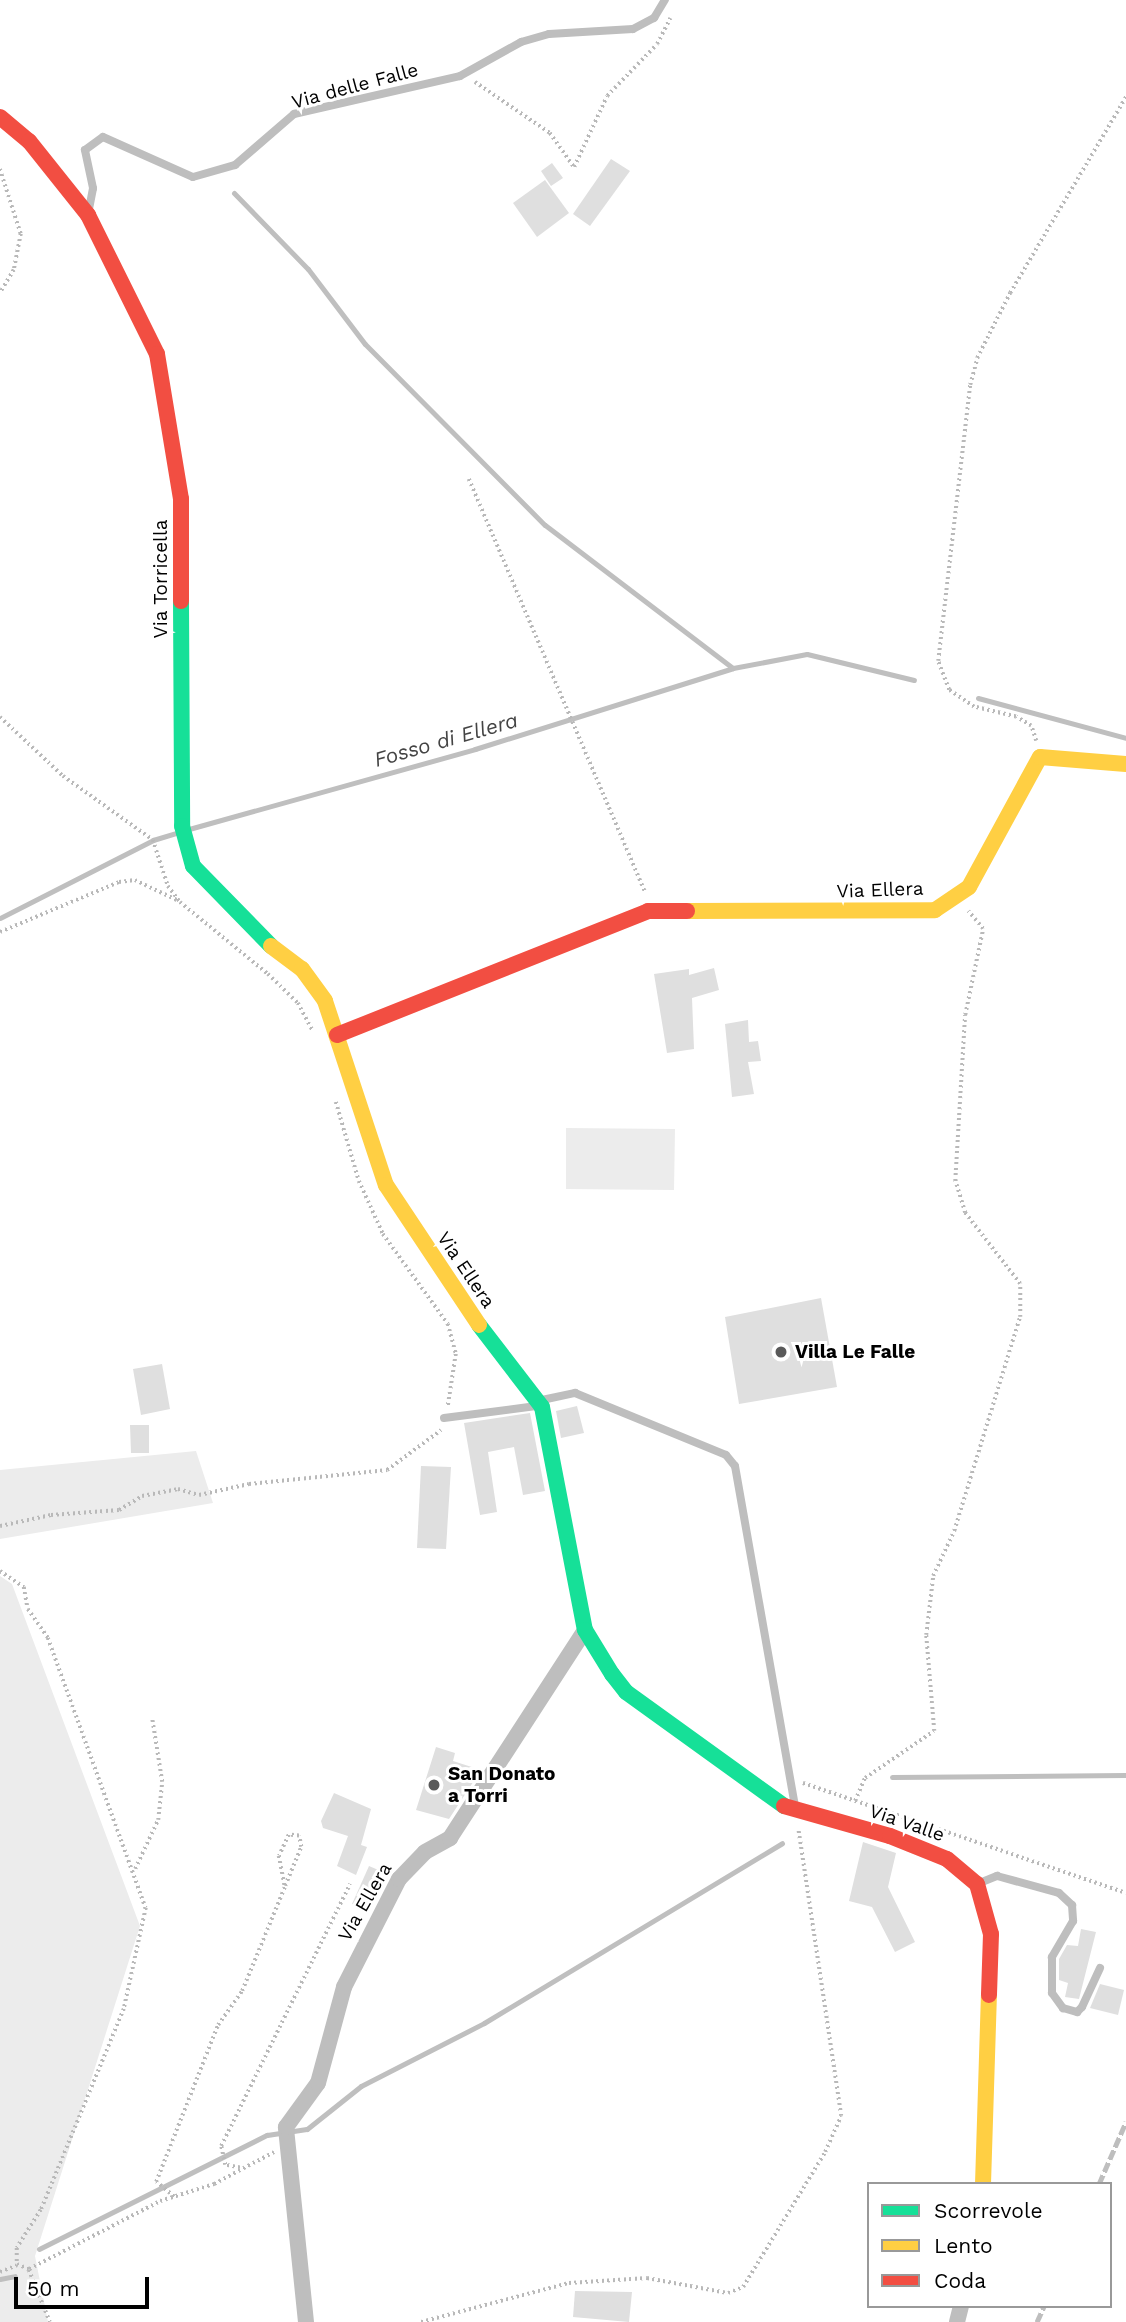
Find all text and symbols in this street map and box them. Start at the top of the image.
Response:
street label: Via delle Falle [289,58,421,114]
street label: Via Torricella [150,519,172,639]
water label: Fosso di Ellera [371,707,521,773]
street label: Via Ellera [836,877,924,903]
street label: Via Ellera [432,1227,500,1313]
place label: Villa Le Falle [795,1341,915,1363]
marker: Villa Le Falle [773,1344,789,1360]
place label: San Donato a Torri [448,1763,556,1807]
marker: San Donato a Torri [426,1777,442,1793]
street label: Via Valle [866,1799,948,1847]
street label: Via Ellera [333,1858,397,1946]
legend [867,2182,1112,2308]
text: Scorrevole [934,2198,1043,2223]
text: Lento [934,2233,993,2258]
scale bar [18,2262,152,2306]
text: Coda [934,2268,986,2293]
text: 50 m [27,2276,79,2301]

